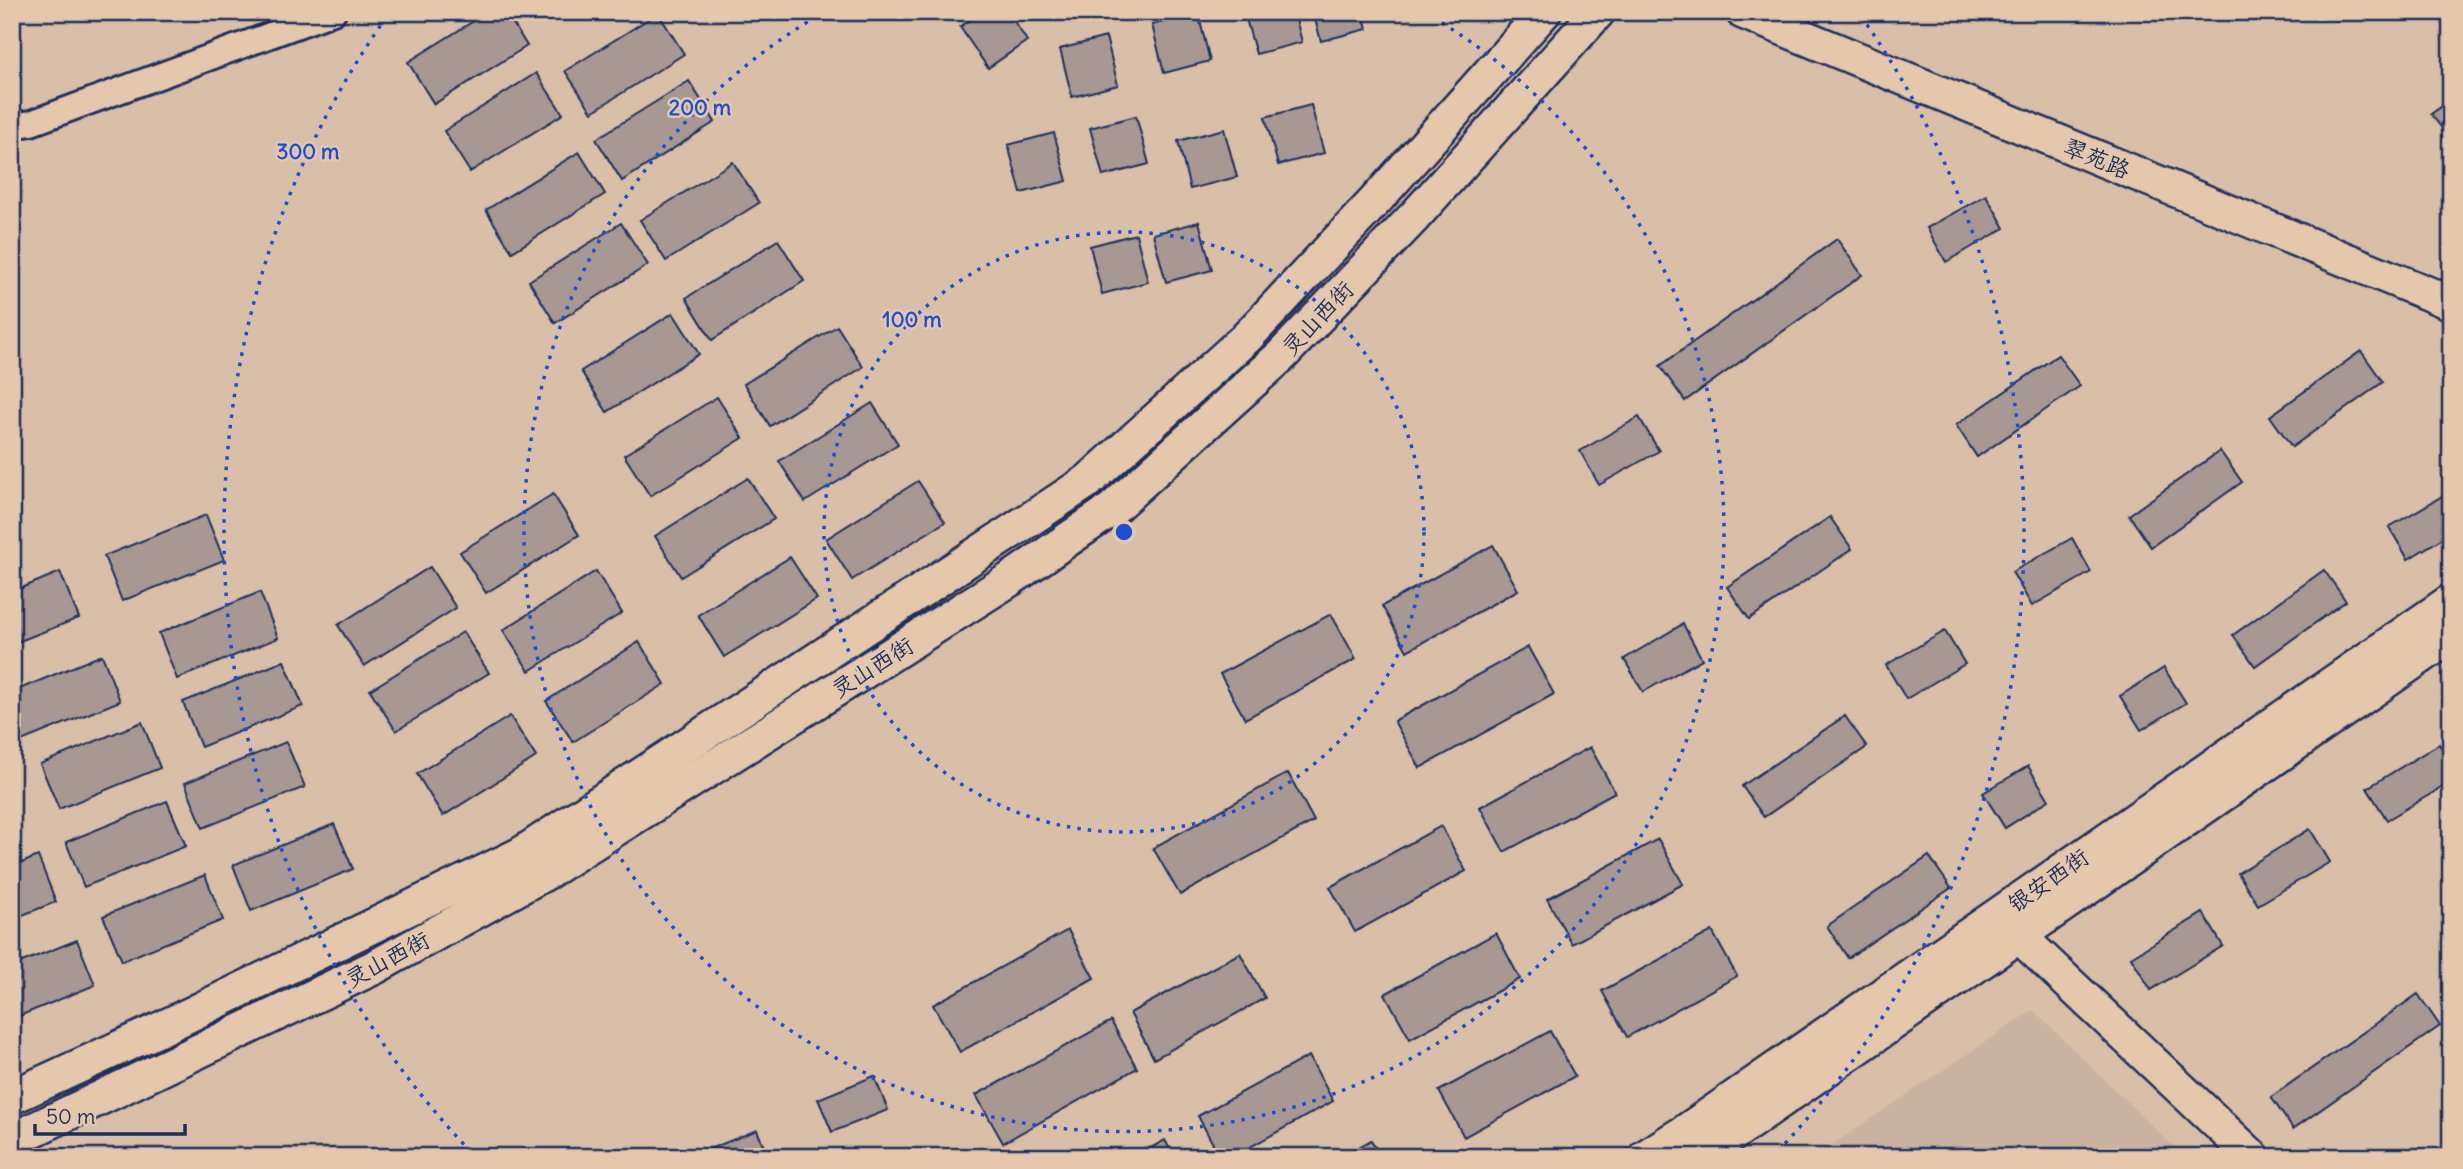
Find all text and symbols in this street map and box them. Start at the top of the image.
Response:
text: 200 m [669,94,732,121]
street label: 翠苑路 [2060,132,2134,184]
text: 300 m [277,138,340,165]
street label: 灵山西街 [1275,275,1359,361]
text: 100 m [882,306,942,333]
centre of rings [1112,520,1136,544]
street label: 灵山西街 [825,630,919,704]
street label: 银安西街 [2002,842,2094,918]
street label: 灵山西街 [340,925,434,993]
scale bar [35,1092,186,1136]
text: 50 m [46,1103,95,1130]

